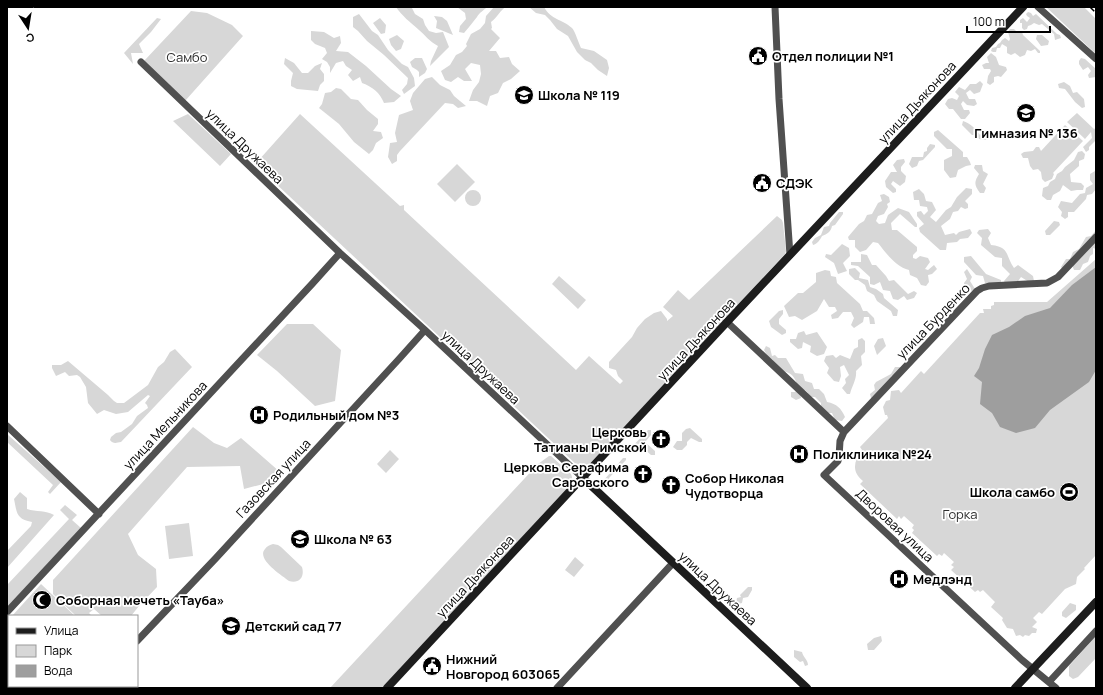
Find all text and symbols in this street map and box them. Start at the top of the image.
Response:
north arrow [8,8,48,48]
scale bar [967,8,1050,34]
text: 100 m [973,13,1005,30]
text: С [25,30,36,46]
public building icon: Отдел полиции №1 [747,45,769,67]
place label: Отдел полиции №1 [772,47,894,65]
park label: Самбо [167,48,208,66]
street label: улица Дьяконова [874,57,960,147]
school or university icon: Школа № 119 [513,84,535,106]
place label: Школа № 119 [538,86,620,104]
school or university icon: Гимназия № 136 [1015,102,1037,124]
street label: улица Дружаева [202,104,288,188]
place label: Гимназия № 136 [974,124,1078,142]
public building icon: СДЭК [751,172,773,194]
place label: СДЭК [776,174,813,192]
street label: улица Бурденко [892,279,974,363]
street label: улица Дьяконова [653,294,739,384]
street label: улица Дружаева [438,326,524,408]
street label: улица Мельникова [119,377,211,473]
hospital icon: Родильный дом №3 [248,404,270,426]
place label: Родильный дом №3 [273,406,399,424]
place label: Церковь Татианы Римской [534,423,647,456]
church icon: Церковь Татианы Римской [650,428,672,450]
street label: Газовская улица [232,435,314,521]
hospital icon: Поликлиника №24 [788,443,810,465]
place label: Поликлиника №24 [813,445,932,463]
place label: Церковь Серафима Саровского [504,458,629,491]
church icon: Церковь Серафима Саровского [632,463,654,485]
place label: Собор Николая Чудотворца [685,469,784,502]
church icon: Собор Николая Чудотворца [660,474,682,496]
sports icon: Школа самбо [1058,481,1080,503]
place label: Школа самбо [970,483,1055,501]
street label: Дворовая улица [852,484,938,566]
park label: Горка [943,505,977,523]
school or university icon: Школа № 63 [289,528,311,550]
place label: Школа № 63 [314,530,392,548]
street label: улица Дьяконова [432,531,518,621]
street label: улица Дружаева [675,547,761,629]
hospital icon: Медлэнд [888,568,910,590]
place label: Медлэнд [913,570,972,588]
mosque icon: Соборная мечеть «Тауба» [31,589,53,611]
place label: Соборная мечеть «Тауба» [56,591,224,609]
legend [8,615,138,687]
school or university icon: Детский сад 77 [220,615,242,637]
place label: Детский сад 77 [245,617,342,635]
text: Улица [44,622,78,639]
text: Парк [44,642,73,659]
place label: Нижний Новгород 603065 [446,650,560,683]
public building icon: Нижний Новгород 603065 [421,655,443,677]
text: Вода [44,662,72,679]

